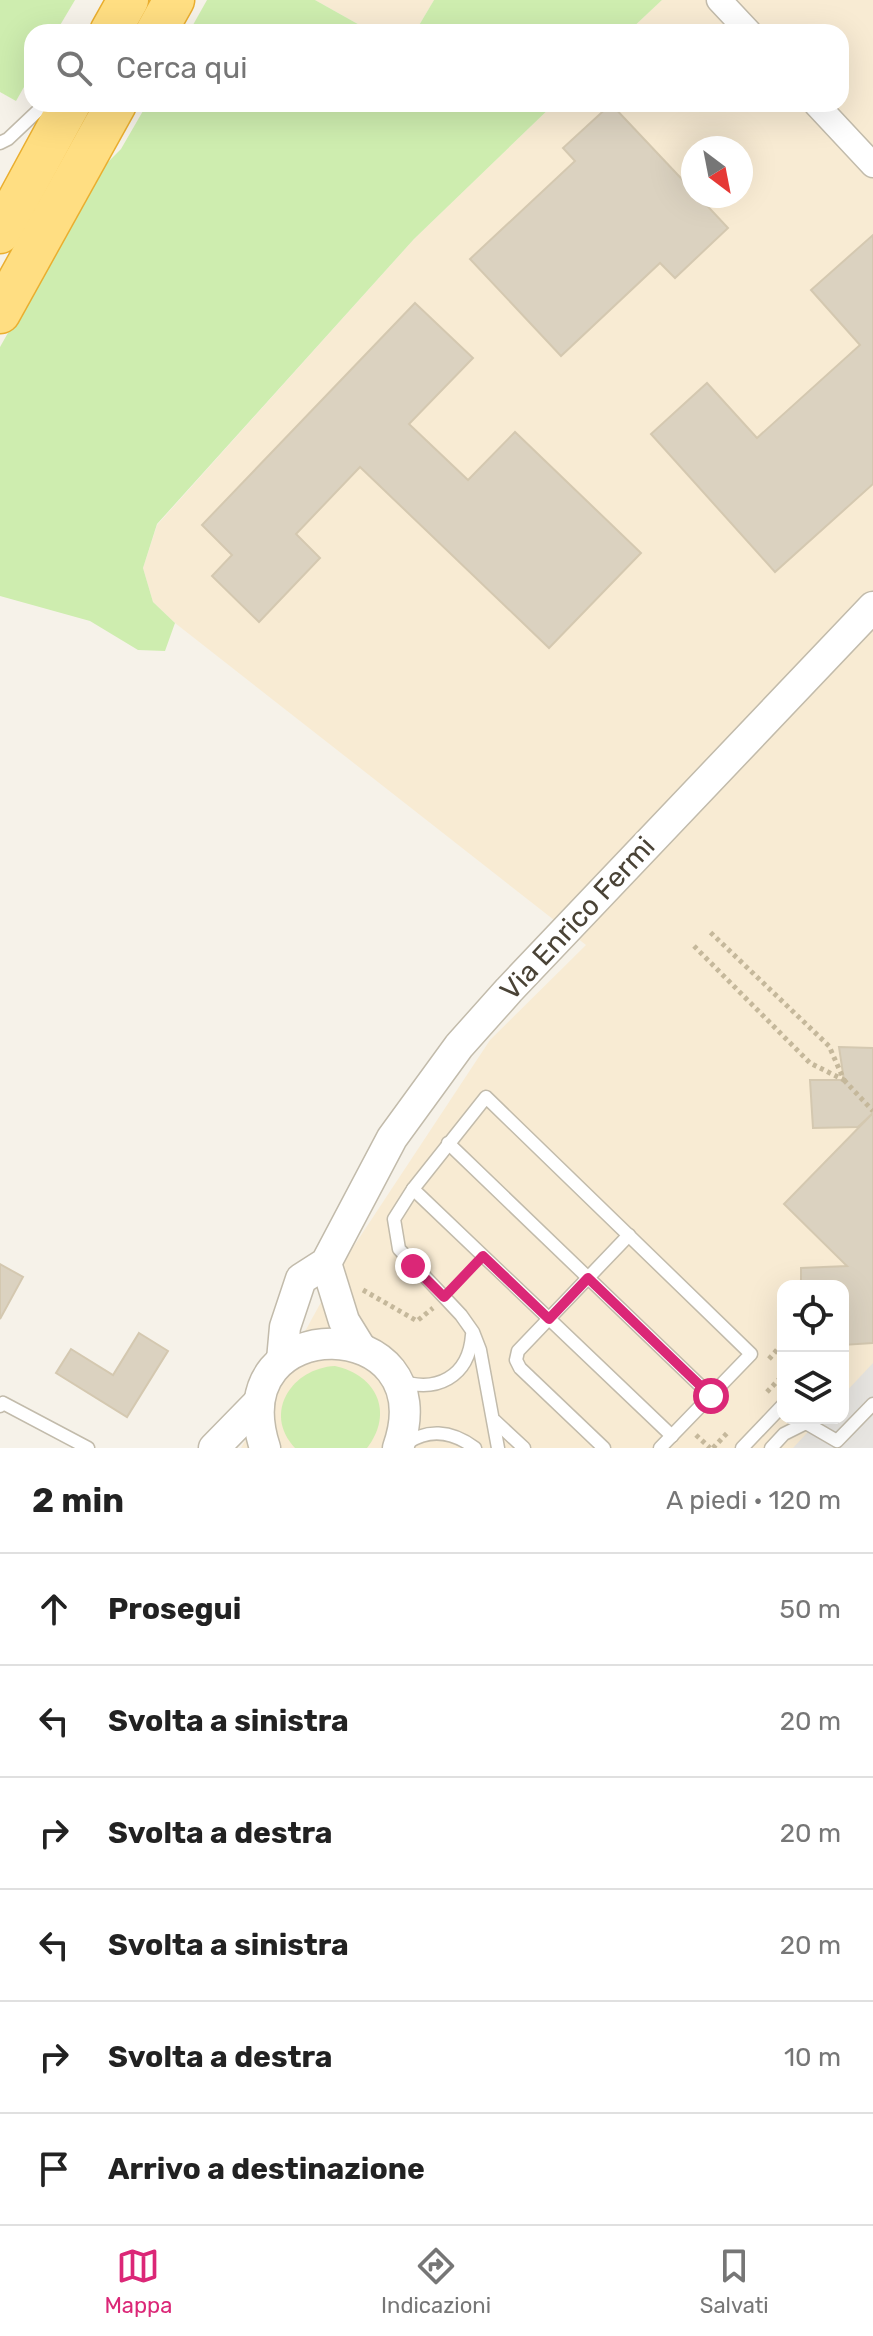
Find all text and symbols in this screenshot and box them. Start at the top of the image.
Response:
search box [24,24,849,112]
icon: search [52,46,96,90]
text: Cerca qui [116,50,248,86]
north arrow [681,136,753,208]
street label: Via Enrico Fermi [493,830,661,1007]
route end [395,1248,431,1284]
map controls [777,1280,849,1424]
button: locate [777,1280,849,1352]
button: layers [777,1352,849,1424]
route start [693,1378,729,1414]
text: 2 min [32,1480,124,1521]
text: A piedi · 120 m [666,1485,841,1516]
icon: ahead [32,1587,76,1631]
text: Prosegui [108,1591,241,1627]
text: 50 m [780,1594,841,1625]
icon: left [32,1699,76,1743]
text: Svolta a sinistra [108,1703,349,1739]
text: 20 m [780,1706,841,1737]
icon: right [32,1811,76,1855]
text: Svolta a destra [108,1815,333,1851]
text: 20 m [780,1818,841,1849]
icon: left [32,1923,76,1967]
text: Svolta a sinistra [108,1927,349,1963]
text: 20 m [780,1930,841,1961]
icon: right [32,2035,76,2079]
text: Svolta a destra [108,2039,333,2075]
text: 10 m [784,2042,841,2073]
icon: arrive [32,2147,76,2191]
text: Arrivo a destinazione [108,2151,425,2187]
tab: Mappa [104,2244,172,2319]
tab: Indicazioni [381,2244,491,2319]
tab: Salvati [700,2244,769,2319]

